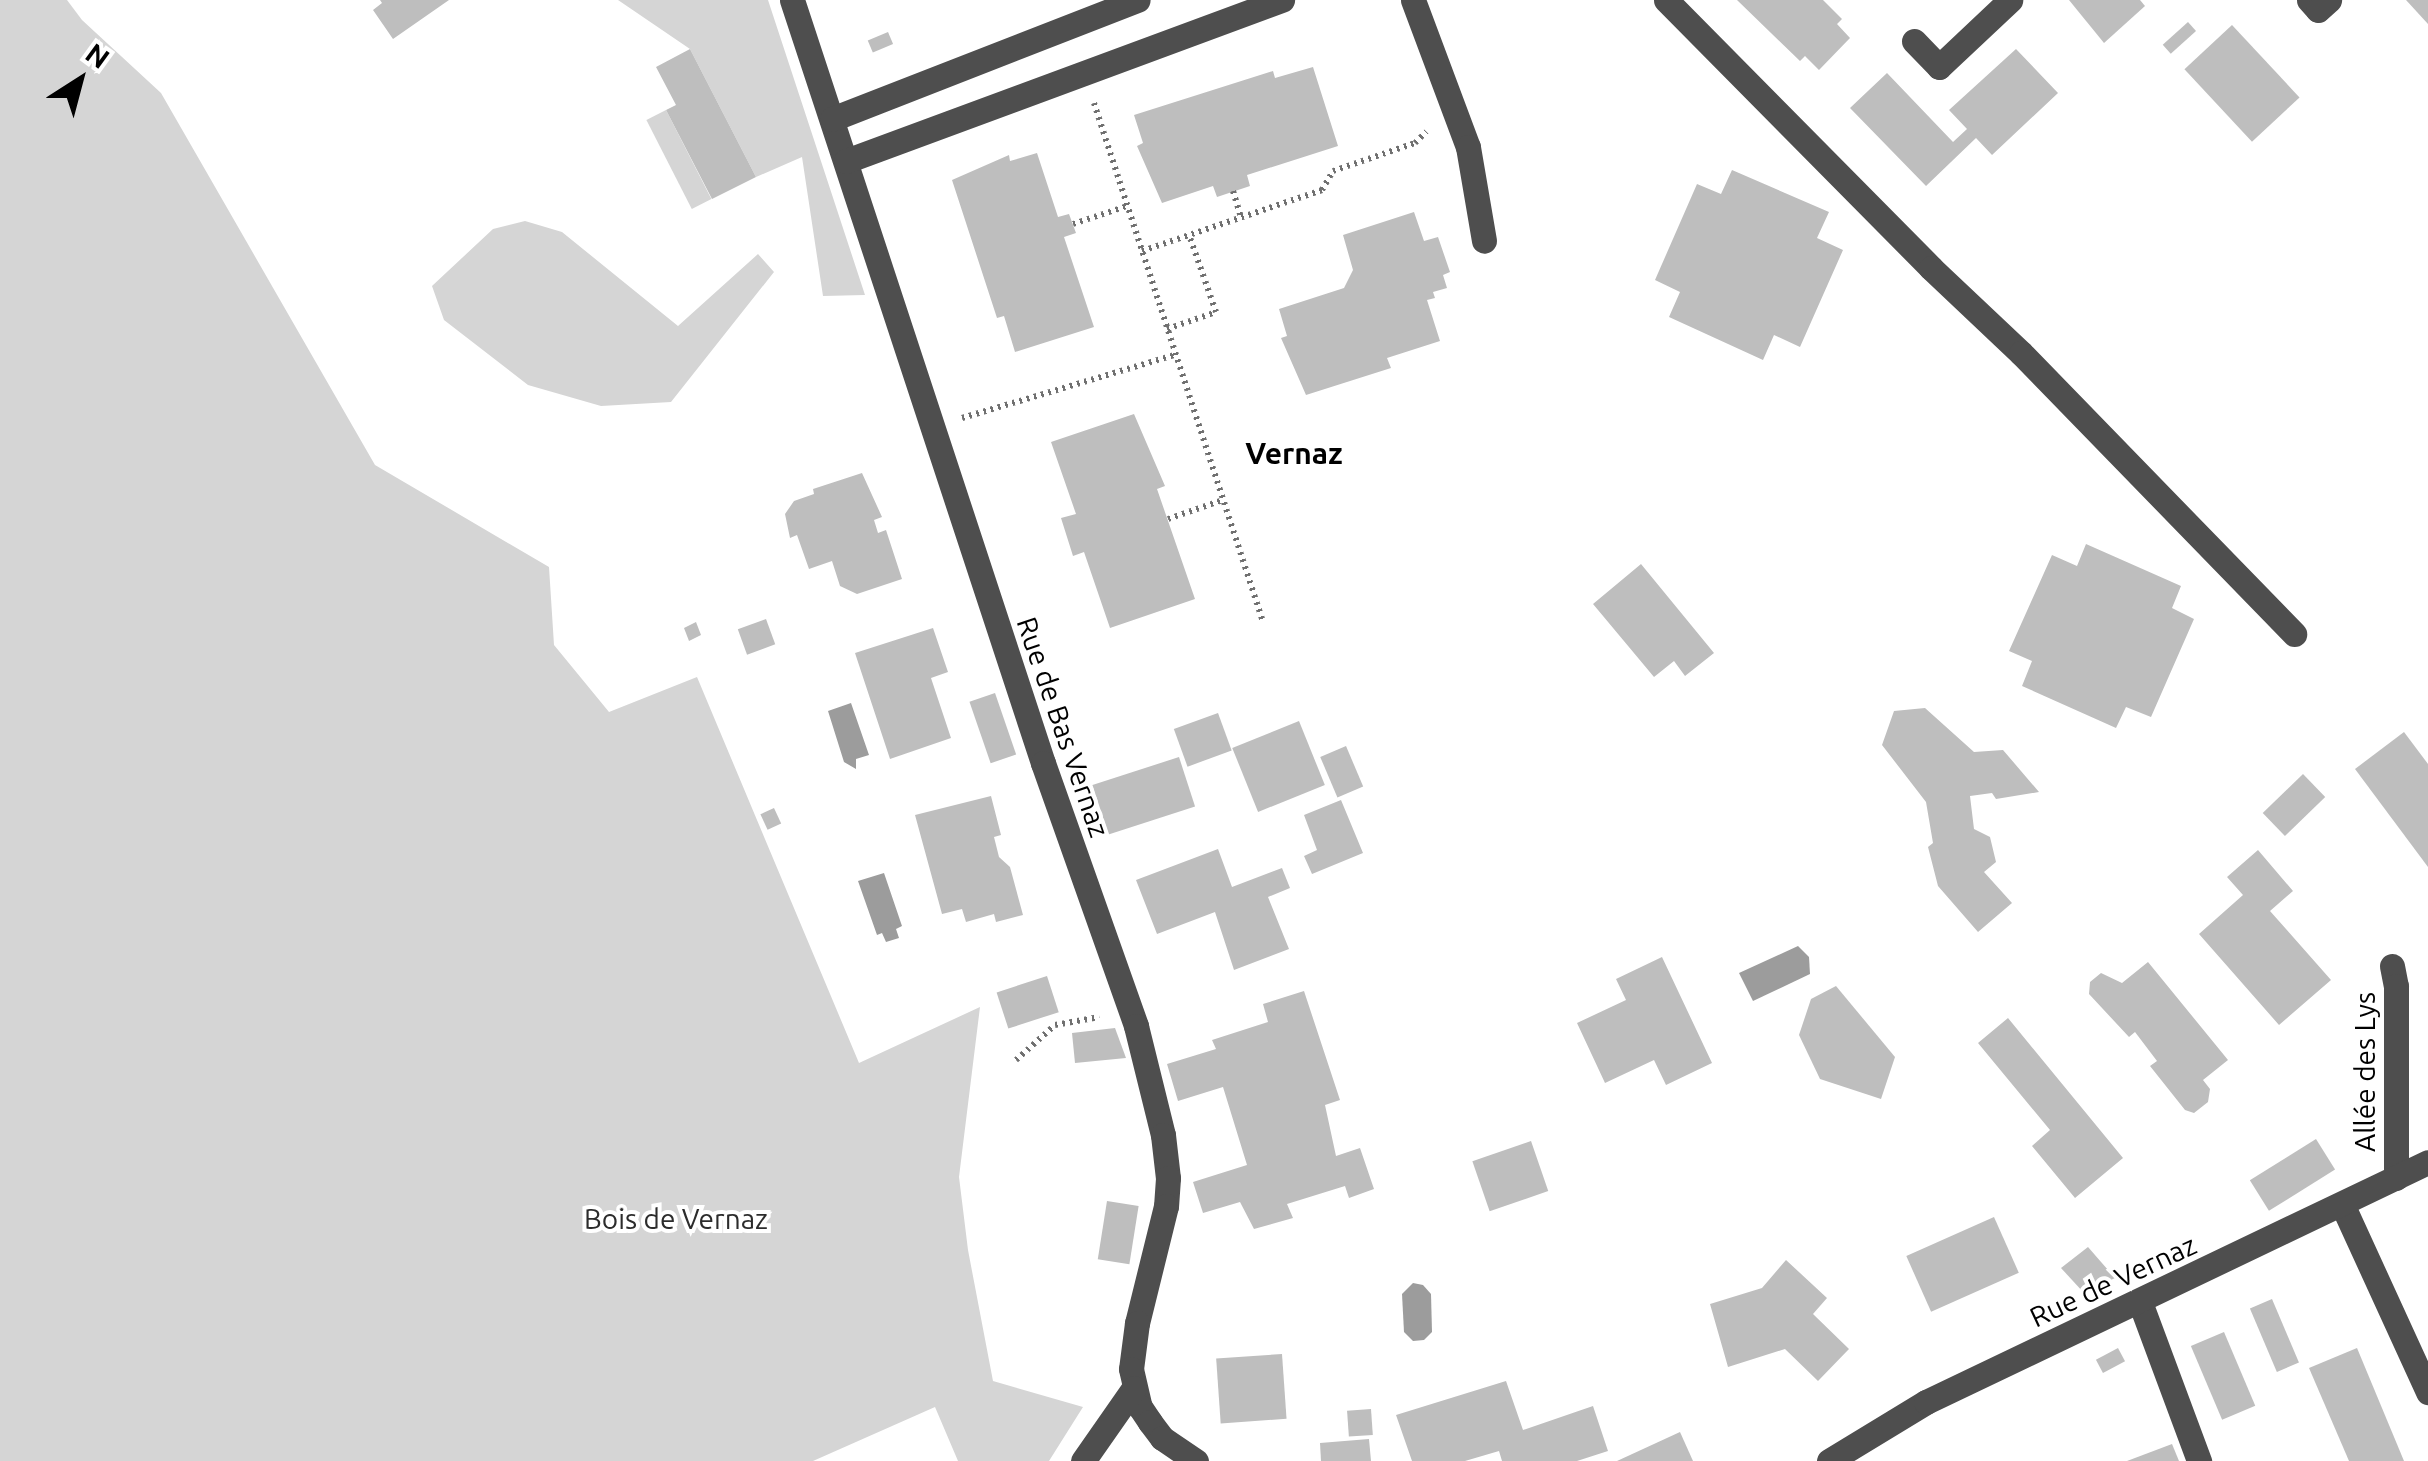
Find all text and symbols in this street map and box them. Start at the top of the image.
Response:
north arrow [30,30,130,130]
text: N [80,37,115,74]
district label: Vernaz [1245,435,1343,471]
street label: Rue de Bas Vernaz [1010,613,1116,841]
street label: Allée des Lys [2348,992,2382,1152]
park label: Bois de Vernaz [584,1202,768,1236]
street label: Rue de Vernaz [2024,1228,2202,1334]

